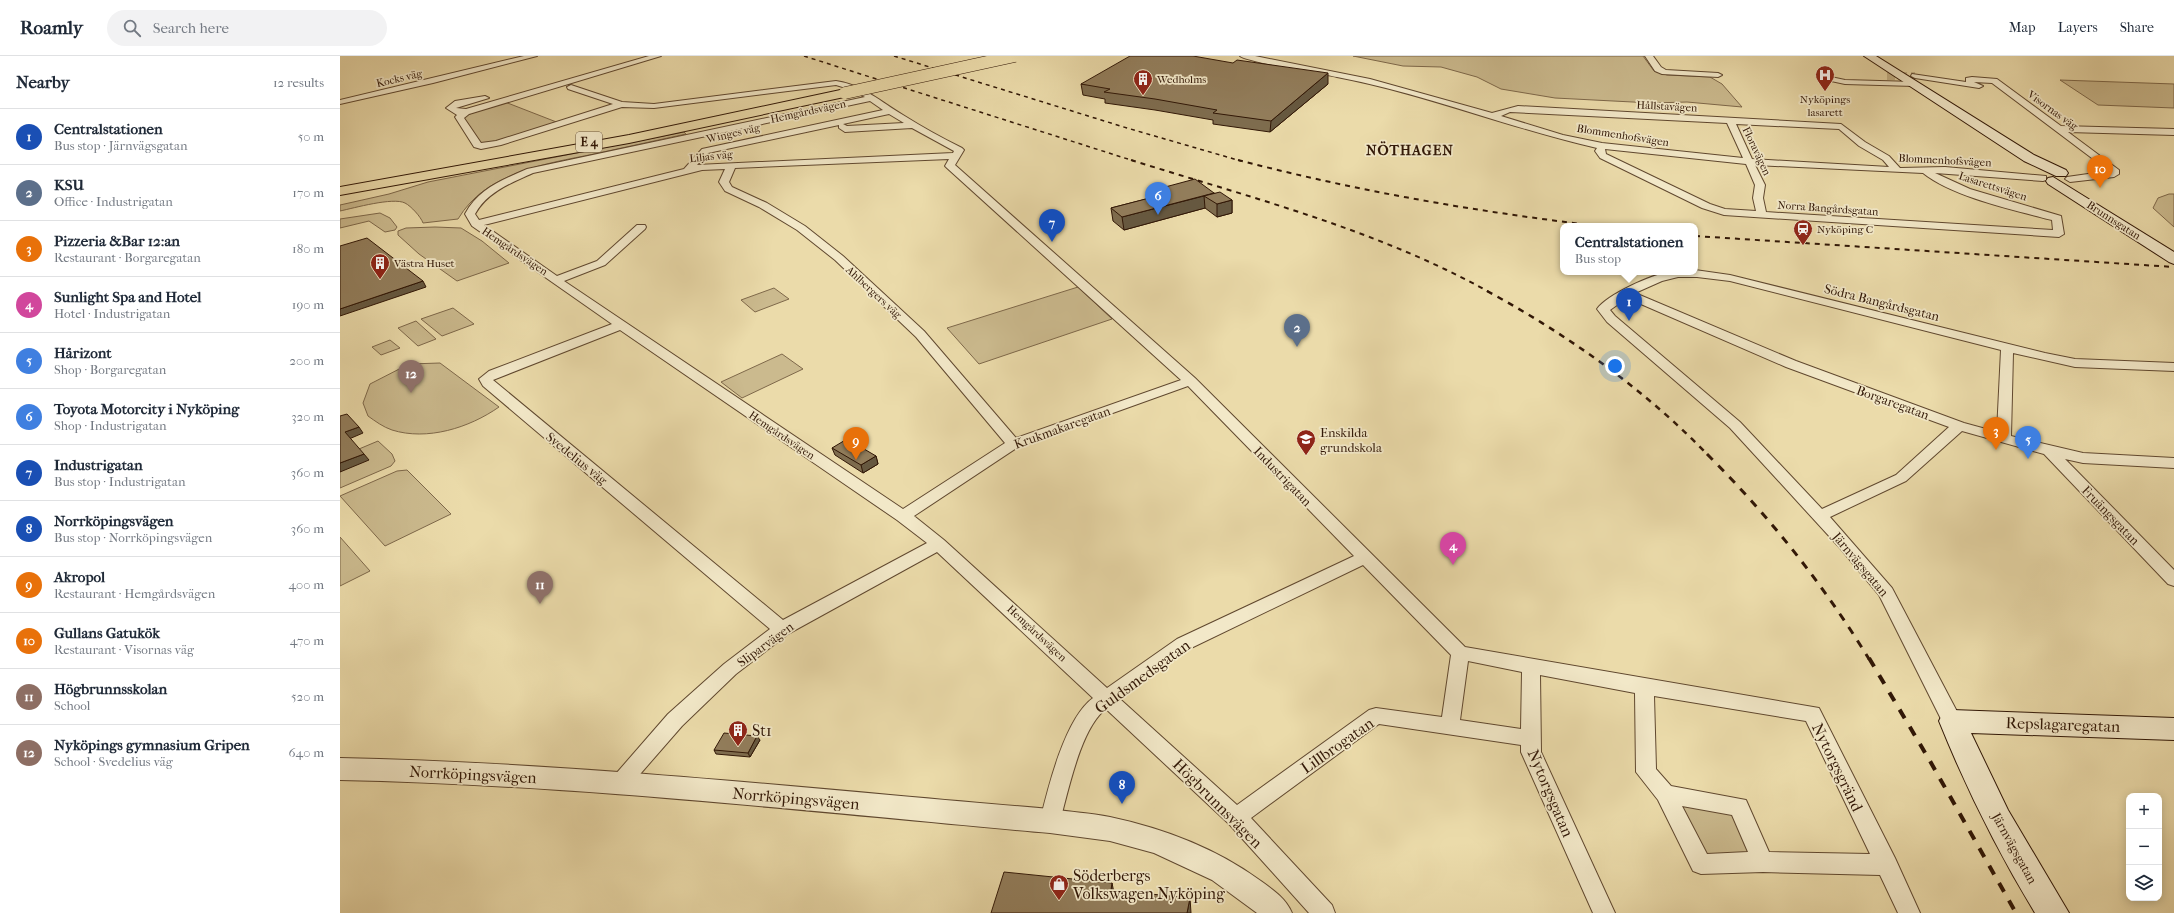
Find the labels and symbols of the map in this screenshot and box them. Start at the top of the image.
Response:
hospital icon: Nyköpings lasarett [1814,64,1836,92]
street label: Kocks väg [375,67,423,90]
building icon: Wedholms [1132,68,1154,96]
place label: Wedholms [1156,73,1206,86]
street label: Visornas väg [2024,87,2080,133]
place label: Nyköpings lasarett [1800,93,1850,119]
street label: Hemgårdsvägen [769,97,848,126]
street label: Hållstavägen [1636,98,1698,115]
street label: Winges väg [704,121,761,146]
street label: Blommenhofsvägen [1576,122,1671,149]
street label: Floravägen [1740,125,1774,178]
road number: E 4 [576,132,602,152]
district label: NÖTHAGEN [1366,141,1454,159]
street label: Liljas väg [689,148,734,165]
street label: Blommenhofsvägen [1898,152,1992,169]
pin: 10 [2087,155,2113,188]
street label: Lasarettsvägen [1957,169,2029,204]
pin: 6 [1145,182,1171,215]
street label: Norra Bangårdsgatan [1777,198,1879,219]
street label: Brunnsgatan [2084,198,2143,243]
pin: 7 [1039,209,1065,242]
station icon: Nyköping C [1792,218,1814,246]
place label: Nyköping C [1817,223,1873,236]
street label: Hemgårdsvägen [479,225,551,279]
building icon: Västra Huset [369,252,391,280]
place label: Västra Huset [393,257,455,270]
street label: Ahlbergers väg [843,263,904,321]
street label: Södra Bangårdsgatan [1823,281,1941,324]
pin: 1 [1616,288,1642,321]
pin: 2 [1284,314,1310,347]
your location [1605,356,1625,376]
pin: 12 [398,360,424,393]
street label: Borgaregatan [1854,382,1932,423]
street label: Krukmakaregatan [1012,403,1113,452]
street label: Hemgårdsvägen [746,409,818,463]
pin: 3 [1983,417,2009,450]
place label: Enskilda grundskola [1320,425,1383,455]
pin: 5 [2015,426,2041,459]
pin: 9 [843,427,869,460]
school or university icon: Enskilda grundskola [1295,428,1317,456]
street label: Svedelius väg [543,429,611,488]
street label: Industrigatan [1251,443,1315,510]
street label: Fruängsgatan [2079,483,2143,548]
street label: Järnvägsgatan [1829,529,1892,600]
pin: 4 [1440,532,1466,565]
pin: 11 [527,571,553,604]
street label: Hemgårdsvägen [1004,602,1070,665]
street label: Sliparvägen [734,619,797,670]
street label: Guldsmedsgatan [1091,635,1194,717]
street label: Lillbrogatan [1297,713,1378,777]
street label: Repslagaregatan [2005,713,2121,736]
building icon: St1 [727,719,749,747]
street label: Nytorgsgränd [1808,720,1867,815]
place label: St1 [752,721,772,740]
street label: Nytorgsgatan [1524,746,1578,841]
street label: Högbrunnsvägen [1169,755,1267,853]
street label: Norrköpingsvägen [409,762,538,787]
pin: 8 [1109,771,1135,804]
street label: Norrköpingsvägen [732,783,861,814]
street label: Järnvägsgatan [1988,809,2040,887]
place label: Söderbergs Volkswagen Nyköping [1072,866,1225,903]
shop icon: Söderbergs Volkswagen Nyköping [1048,873,1070,901]

